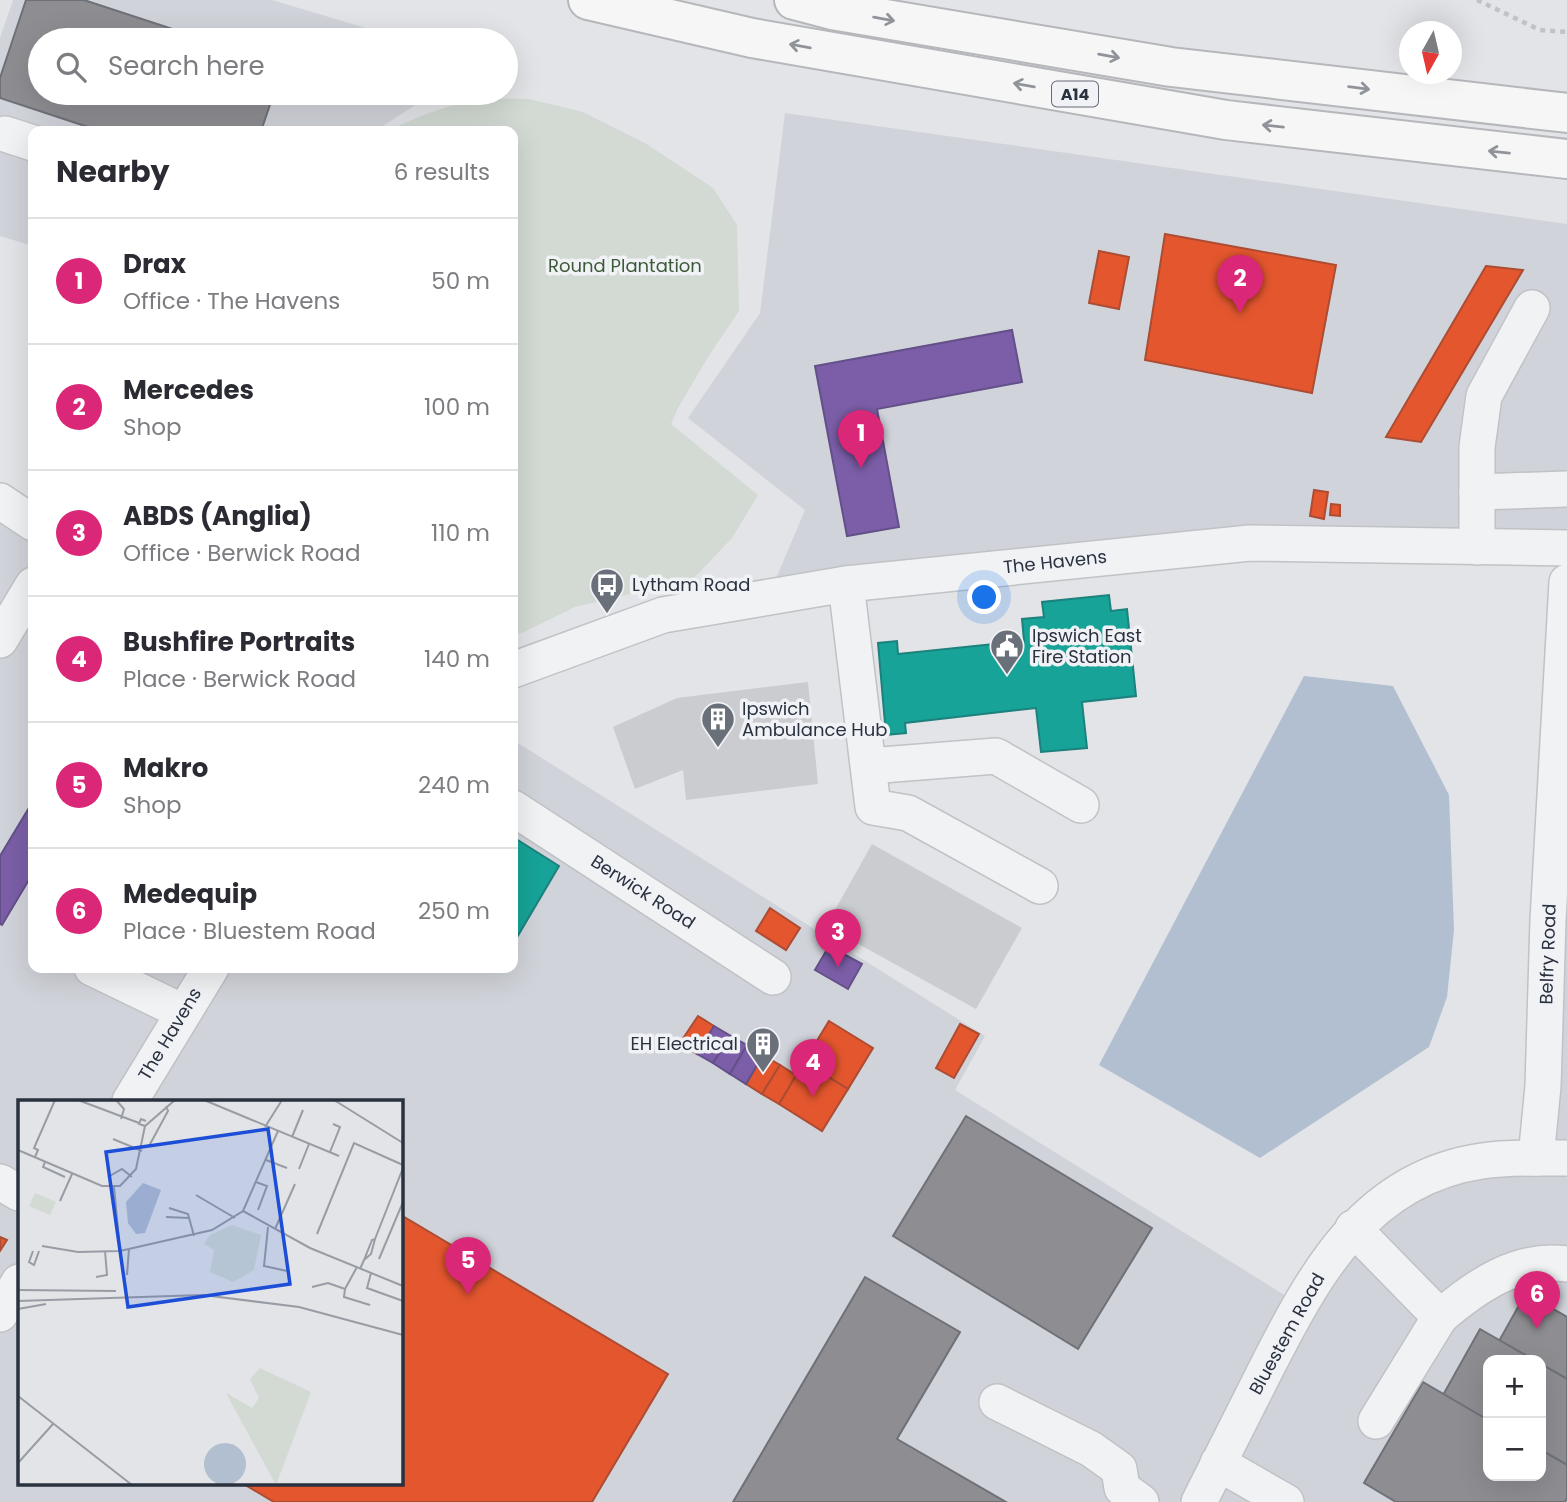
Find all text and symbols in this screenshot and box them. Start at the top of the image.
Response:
one-way arrow [872,13,895,26]
north arrow [1399,21,1462,84]
search box [28,28,518,105]
one-way arrow [789,39,812,52]
icon: search [52,48,90,86]
text: Search here [108,48,265,84]
one-way arrow [1097,50,1120,63]
one-way arrow [1014,78,1036,91]
road number: A14 [1052,82,1098,106]
one-way arrow [1347,82,1369,95]
one-way arrow [1262,119,1285,132]
one-way arrow [1488,145,1511,158]
text: Nearby [56,150,170,193]
text: 6 results [394,156,490,188]
text: Drax [123,246,186,282]
park label: Round Plantation [548,253,702,278]
pin: 2 [1217,255,1263,313]
text: 1 [75,265,83,297]
text: 50 m [431,265,490,297]
text: Office · The Havens [123,285,340,317]
text: Mercedes [123,372,254,408]
text: 2 [72,391,86,423]
text: 100 m [424,391,490,423]
pin: 1 [838,410,884,468]
text: Shop [123,411,182,443]
text: ABDS (Anglia) [123,498,312,534]
text: 3 [72,517,86,549]
text: 110 m [431,517,490,549]
text: Office · Berwick Road [123,537,360,569]
street label: The Havens [1002,544,1108,579]
bus stop icon: Lytham Road [588,566,626,615]
place label: Lytham Road [632,572,750,597]
your location [967,580,1001,614]
place label: Ipswich East Fire Station [1032,623,1142,669]
text: Bushfire Portraits [123,624,355,660]
public building icon: Ipswich East Fire Station [988,627,1026,676]
text: 4 [71,643,87,675]
text: 140 m [424,643,490,675]
text: Place · Berwick Road [123,663,356,695]
place label: Ipswich Ambulance Hub [742,696,888,742]
building icon: Ipswich Ambulance Hub [699,700,737,749]
text: Makro [123,750,208,786]
text: 5 [72,769,86,801]
text: 240 m [418,769,490,801]
text: Shop [123,789,182,821]
street label: Berwick Road [586,848,700,935]
text: Medequip [123,876,257,912]
text: 6 [72,895,86,927]
text: 250 m [418,895,490,927]
street label: Belfry Road [1533,903,1562,1005]
pin: 3 [815,909,861,967]
text: Place · Bluestem Road [123,915,376,947]
street label: The Havens [132,983,207,1085]
building icon: EH Electrical [744,1025,782,1074]
place label: EH Electrical [631,1031,738,1056]
pin: 4 [790,1039,836,1097]
inset map [18,1100,402,1484]
pin: 5 [445,1237,491,1295]
street label: Bluestem Road [1243,1268,1330,1399]
pin: 6 [1514,1271,1560,1329]
map controls [1483,1355,1546,1481]
button: + [1483,1355,1546,1418]
button: − [1483,1418,1546,1481]

